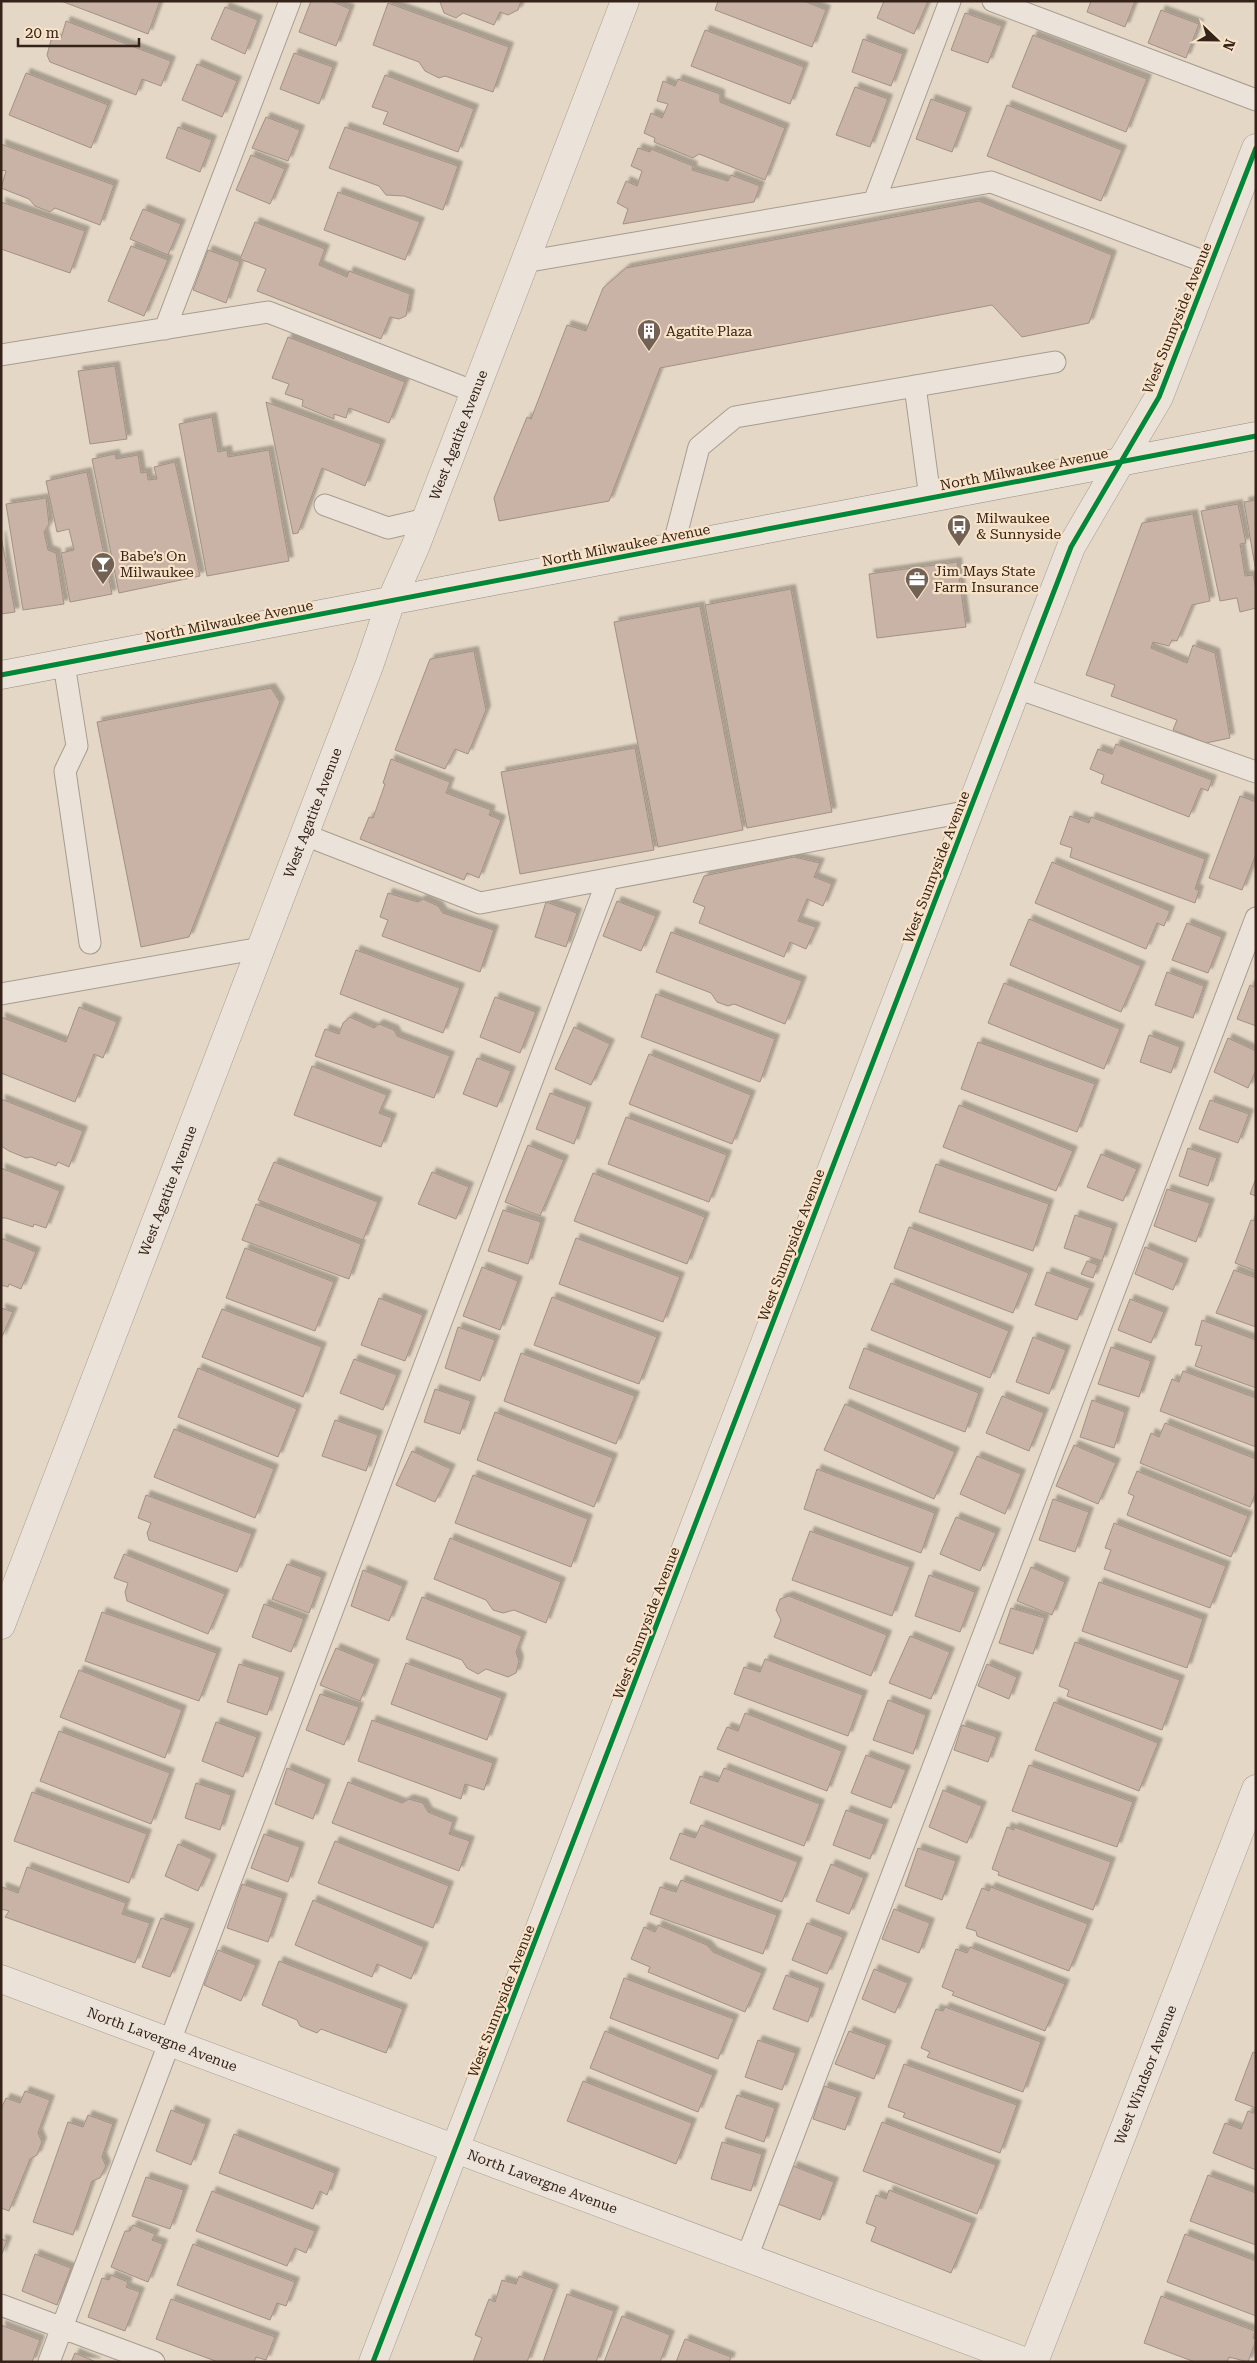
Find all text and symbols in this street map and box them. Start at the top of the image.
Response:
scale bar [18,15,139,47]
north arrow [1192,15,1242,65]
text: 20 m [25,24,60,42]
text: N [1220,37,1238,53]
street label: West Sunnyside Avenue [1139,240,1215,396]
building icon: Agatite Plaza [636,318,662,352]
place label: Agatite Plaza [666,323,753,339]
street label: West Agatite Avenue [426,367,491,502]
street label: North Milwaukee Avenue [939,445,1110,493]
place label: Milwaukee & Sunnyside [976,510,1062,542]
bus stop icon: Milwaukee & Sunnyside [946,513,972,547]
street label: North Milwaukee Avenue [541,521,712,569]
place label: Babe’s On Milwaukee [120,548,194,580]
bar icon: Babe’s On Milwaukee [90,551,116,585]
place label: Jim Mays State Farm Insurance [934,563,1039,595]
office icon: Jim Mays State Farm Insurance [904,566,930,600]
street label: North Milwaukee Avenue [144,597,315,645]
street label: West Agatite Avenue [280,745,345,880]
street label: West Sunnyside Avenue [900,788,973,945]
street label: West Agatite Avenue [135,1123,200,1258]
street label: West Sunnyside Avenue [755,1166,828,1323]
street label: West Sunnyside Avenue [610,1544,683,1701]
street label: West Sunnyside Avenue [465,1922,538,2079]
street label: West Windsor Avenue [1111,2003,1180,2147]
street label: North Lavergne Avenue [85,2004,240,2075]
street label: North Lavergne Avenue [465,2146,620,2217]

